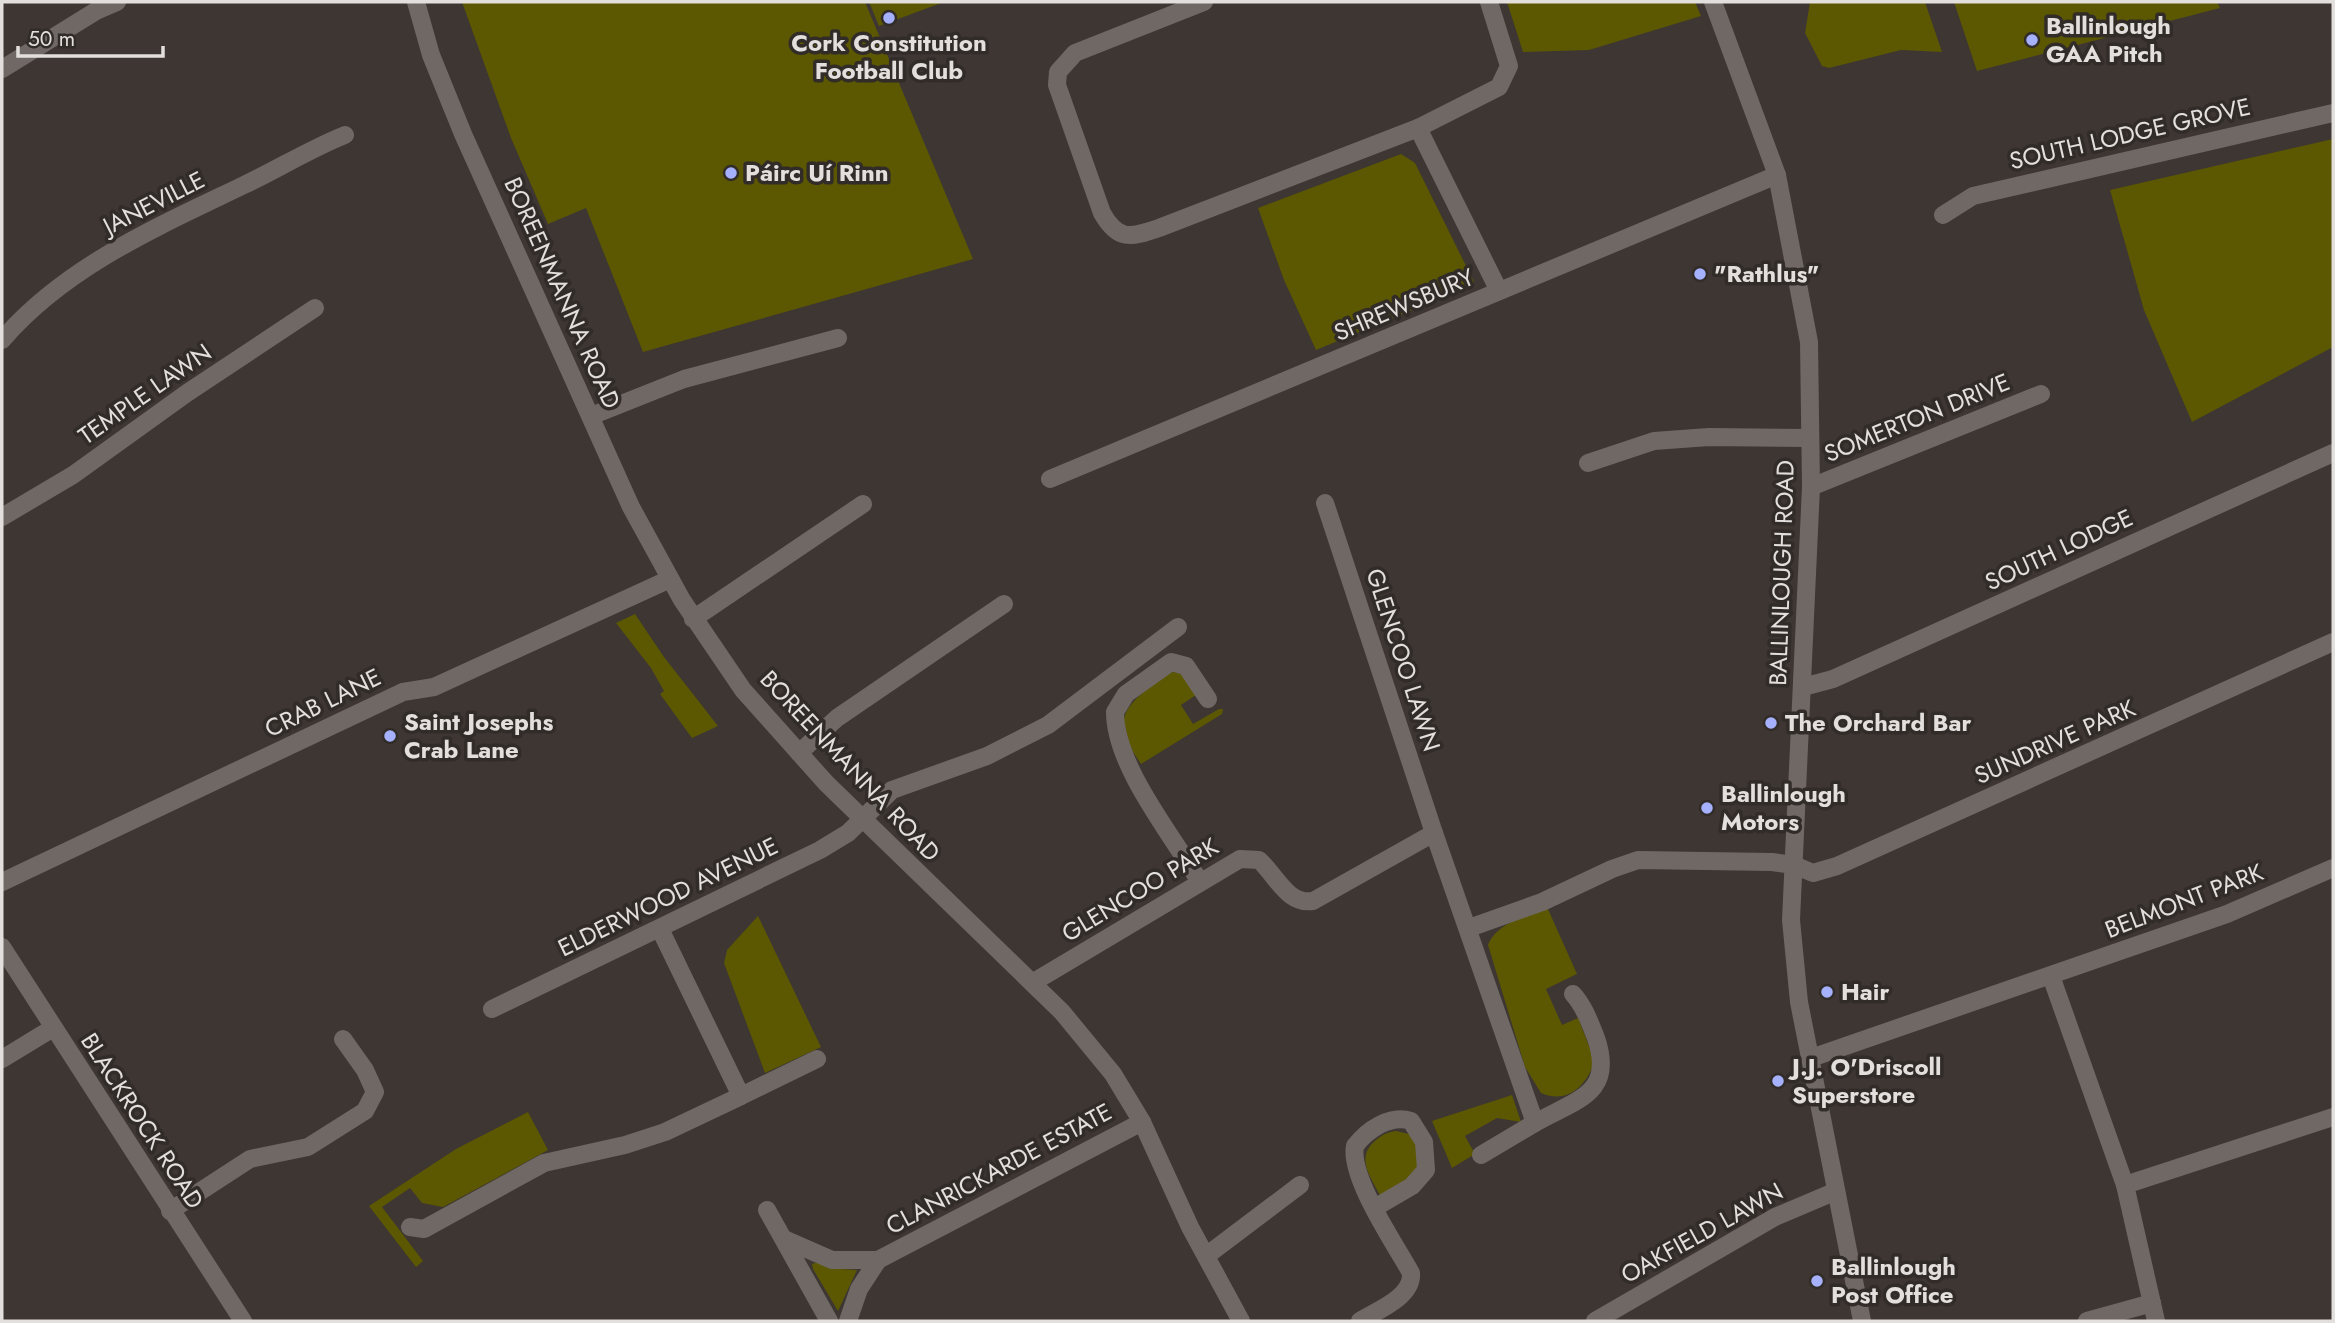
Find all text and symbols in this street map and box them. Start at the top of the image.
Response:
place label: Ballinlough GAA Pitch [2046,8,2171,71]
marker: Cork Constitution Football Club [881,10,897,26]
scale bar [18,14,163,58]
text: 50 m [28,24,75,54]
place label: Cork Constitution Football Club [791,25,987,88]
marker: Ballinlough GAA Pitch [2024,32,2040,48]
street label: SOUTH LODGE GROVE [2006,89,2254,178]
place label: Páirc Uí Rinn [745,155,889,190]
street label: JANEVILLE [94,162,211,244]
marker: Páirc Uí Rinn [723,165,739,181]
street label: BOREENMANNA ROAD [496,171,629,414]
place label: "Rathlus" [1714,256,1819,291]
street label: SHREWSBURY [1328,259,1480,350]
marker: "Rathlus" [1692,266,1708,282]
street label: TEMPLE LAWN [71,335,218,453]
street label: SOMERTON DRIVE [1819,364,2015,471]
street label: BALLINLOUGH ROAD [1760,460,1803,686]
street label: SOUTH LODGE [1979,500,2139,599]
street label: GLENCOO LAWN [1357,564,1449,756]
street label: CRAB LANE [259,659,387,746]
street label: BOREENMANNA ROAD [752,662,948,869]
street label: SUNDRIVE PARK [1969,690,2141,793]
place label: Saint Josephs Crab Lane [404,704,553,767]
place label: The Orchard Bar [1785,705,1971,740]
marker: The Orchard Bar [1763,715,1779,731]
marker: Saint Josephs Crab Lane [382,728,398,744]
place label: Ballinlough Motors [1721,776,1846,839]
marker: Ballinlough Motors [1699,800,1715,816]
street label: ELDERWOOD AVENUE [552,828,784,965]
street label: GLENCOO PARK [1055,829,1225,950]
street label: BELMONT PARK [2100,854,2268,947]
place label: Hair [1841,974,1889,1009]
marker: Hair [1819,984,1835,1000]
street label: BLACKROCK ROAD [72,1026,213,1216]
place label: J.J. O'Driscoll Superstore [1788,1049,1942,1112]
marker: J.J. O'Driscoll Superstore [1770,1073,1786,1089]
street label: CLANRICKARDE ESTATE [880,1094,1118,1243]
street label: OAKFIELD LAWN [1614,1174,1789,1292]
place label: Ballinlough Post Office [1831,1249,1956,1312]
marker: Ballinlough Post Office [1809,1273,1825,1289]

